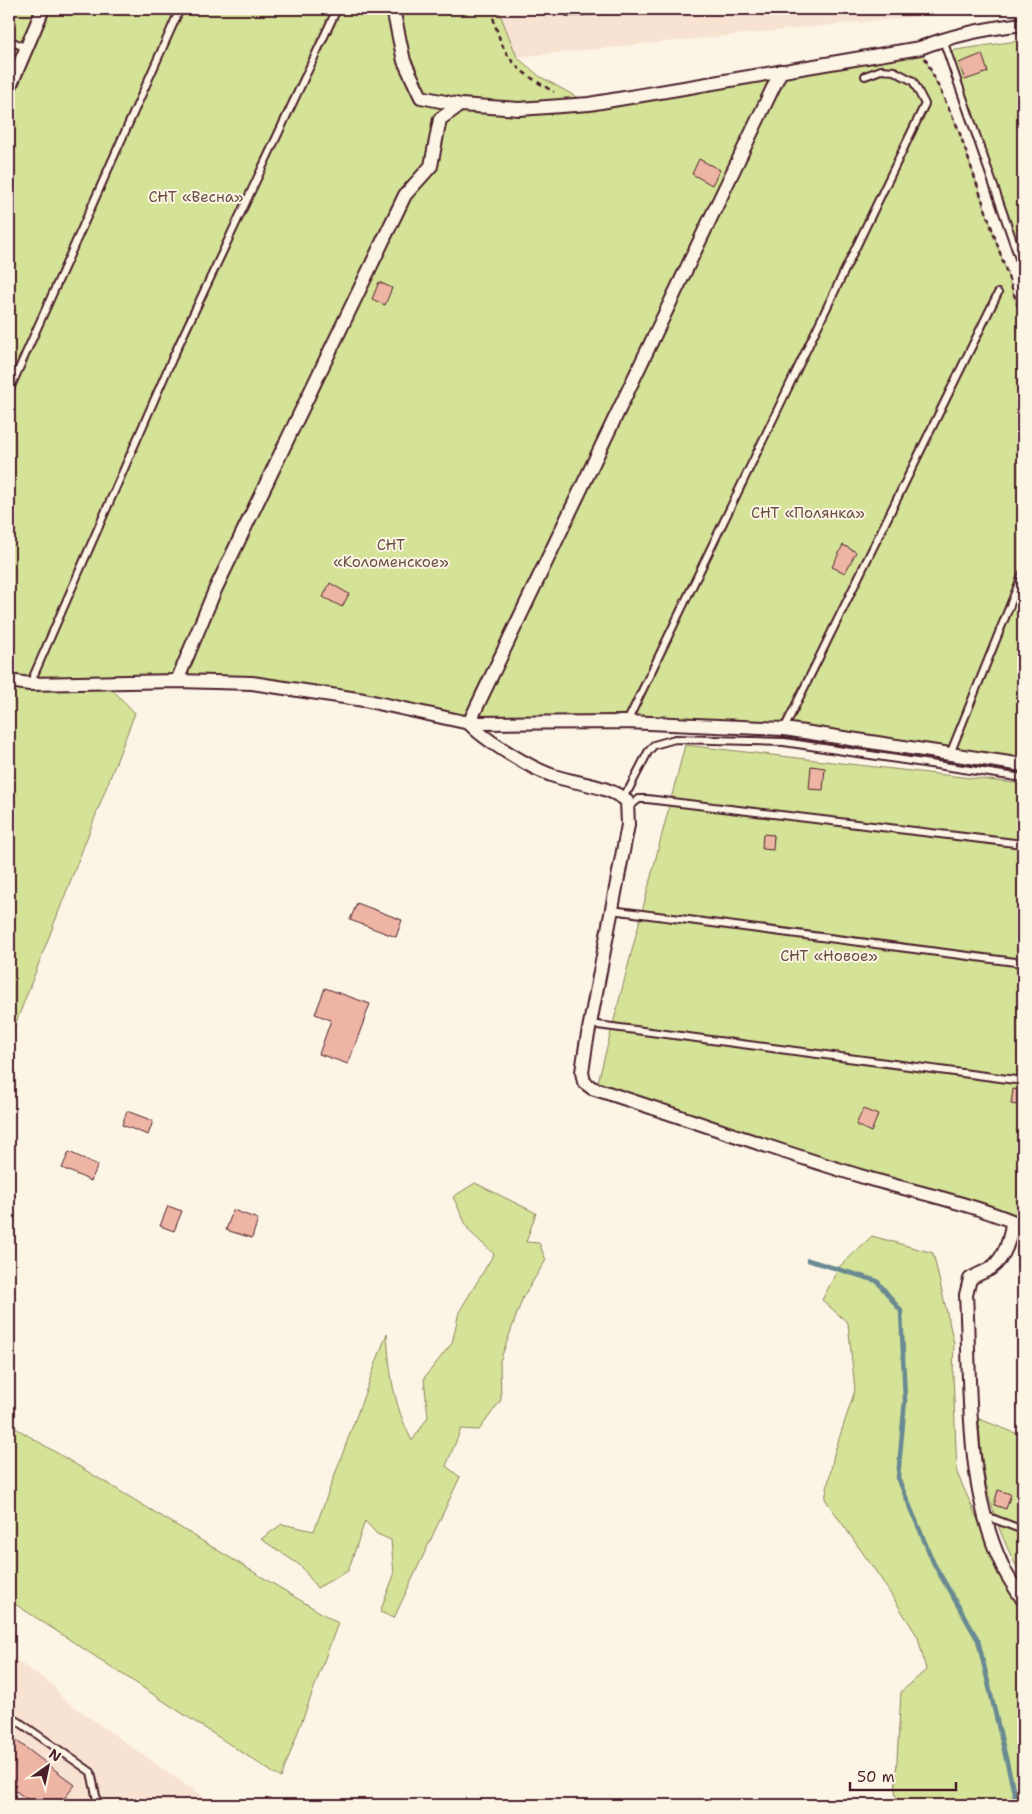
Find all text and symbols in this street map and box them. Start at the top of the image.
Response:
park label: СНТ «Весна» [148,187,244,207]
park label: СНТ «Полянка» [751,503,865,523]
park label: СНТ «Коломенское» [333,535,449,572]
park label: СНТ «Новое» [780,946,878,966]
north arrow [22,1742,72,1792]
text: N [46,1745,65,1766]
scale bar [850,1759,956,1791]
text: 50 m [857,1767,895,1787]

